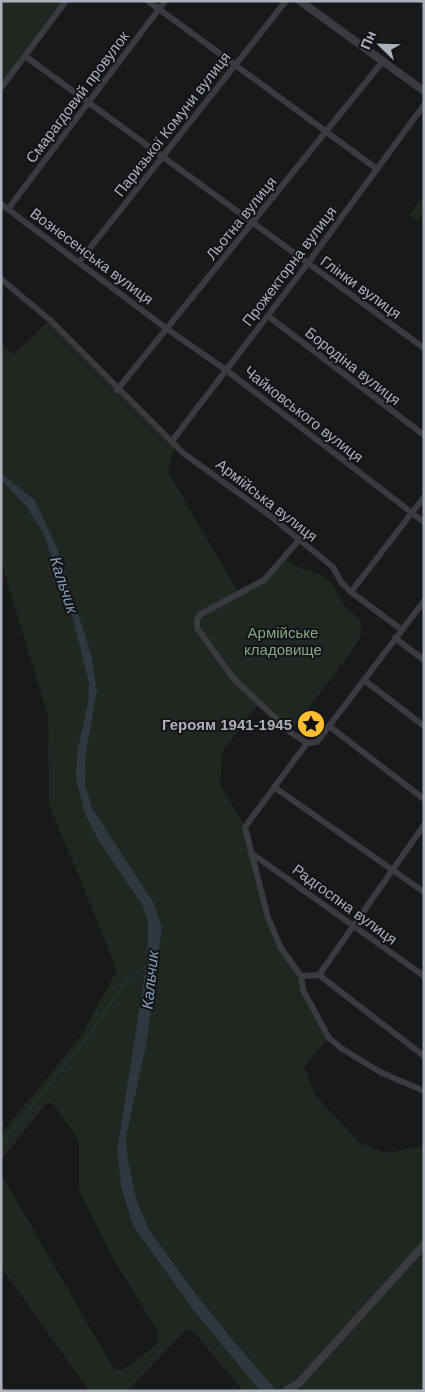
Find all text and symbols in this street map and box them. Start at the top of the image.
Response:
north arrow [355,20,405,70]
street label: Смарагдовий провулок [22,27,132,166]
text: Пн [357,28,379,52]
street label: Паризької Комуни вулиця [110,48,234,200]
street label: Льотна вулиця [202,173,280,263]
street label: Прожекторна вулиця [239,203,339,329]
street label: Вознесенська вулиця [27,204,157,308]
street label: Глінки вулиця [317,252,405,322]
street label: Бородіна вулиця [302,324,404,408]
street label: Чайковського вулиця [241,362,367,466]
street label: Армійська вулиця [213,455,321,545]
water label: Кальчик [47,554,82,617]
park label: Армійське кладовище [244,624,322,658]
place icon: Героям 1941-1945 [296,709,326,739]
place label: Героям 1941-1945 [162,716,292,733]
street label: Радгоспна вулиця [289,860,401,948]
water label: Кальчик [138,948,162,1010]

